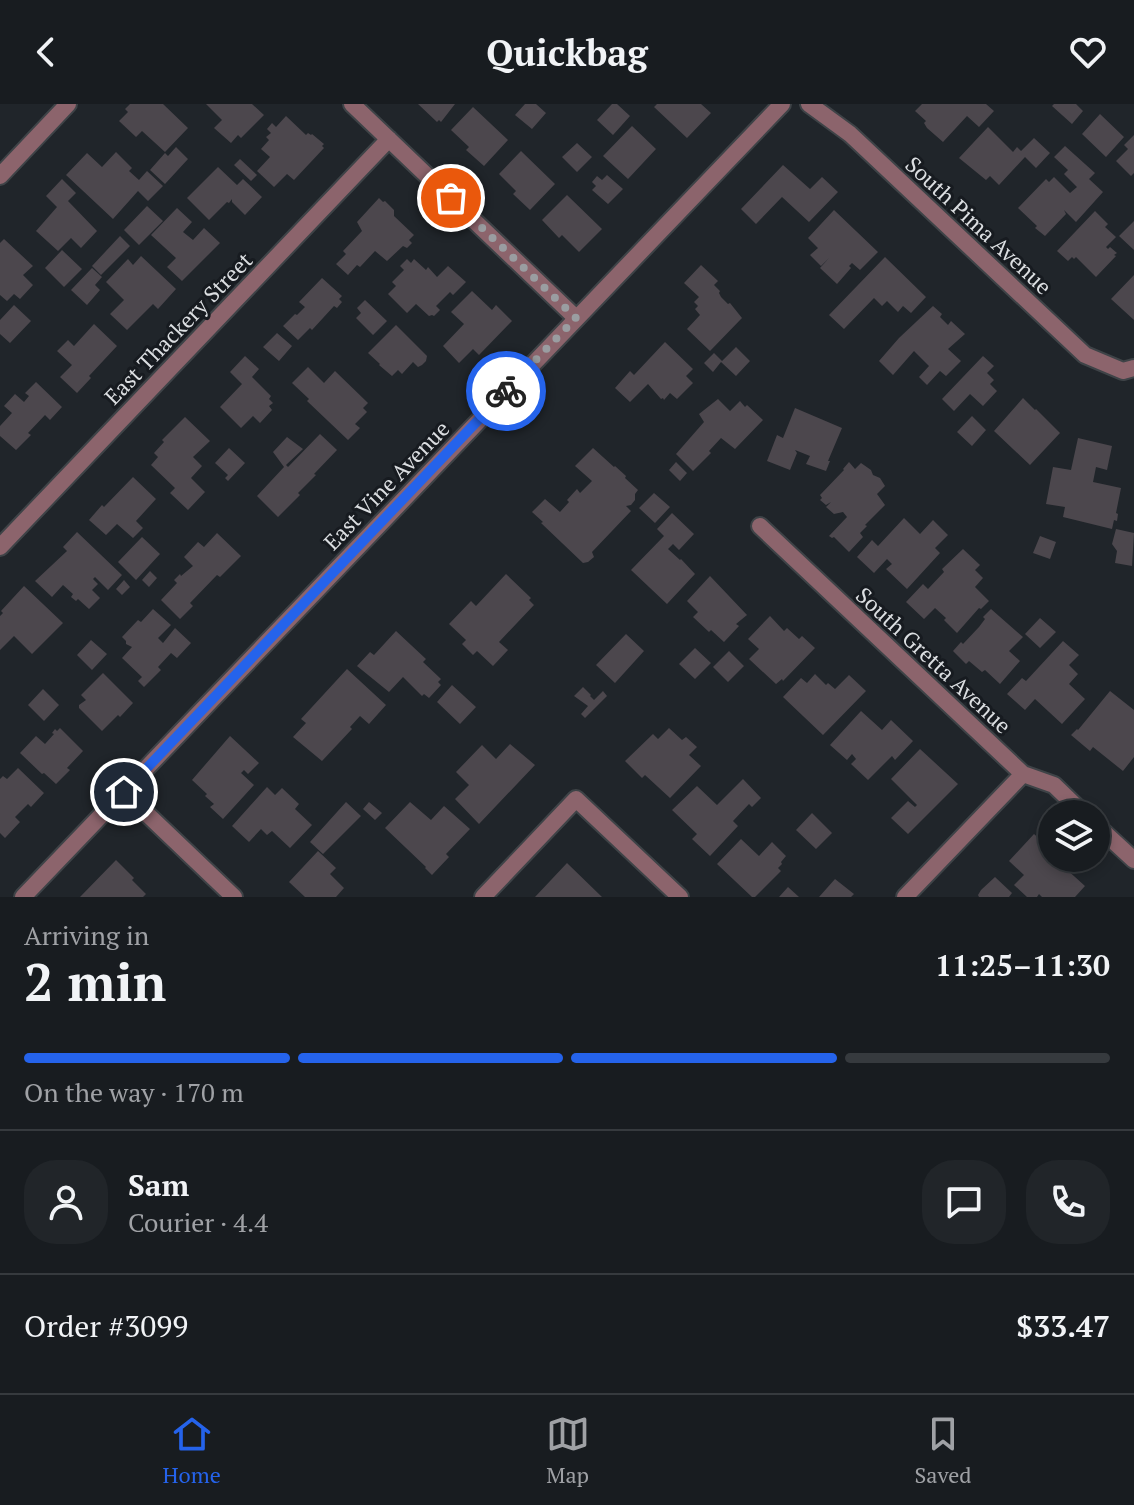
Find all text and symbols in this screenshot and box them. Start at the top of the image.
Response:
text: Quickbag [486,29,648,76]
icon: back [24,30,68,74]
icon: heart [1066,30,1110,74]
street label: South Pima Avenue [900,150,1058,300]
pin [417,164,485,232]
icon: bag [429,176,473,220]
street label: East Thackery Street [98,246,258,410]
courier [466,351,546,431]
icon: bike [484,369,528,413]
street label: East Vine Avenue [317,414,455,556]
street label: South Gretta Avenue [850,581,1018,739]
pin [90,758,158,826]
icon: home [102,770,146,814]
map controls [1038,800,1110,872]
button: layers [1038,800,1110,872]
text: Arriving in [24,918,149,952]
text: 11:25–11:30 [935,945,1110,985]
text: 2 min [24,947,166,1016]
text: On the way · 170 m [24,1075,244,1109]
button: person [24,1160,108,1244]
button: chat [922,1160,1006,1244]
button: phone [1026,1160,1110,1244]
text: Sam [128,1165,189,1205]
text: Courier · 4.4 [128,1205,268,1239]
text: Order #3099 [24,1306,188,1346]
text: $33.47 [1016,1306,1110,1346]
tab: Home [162,1412,221,1489]
tab: Map [546,1412,590,1489]
tab: Saved [915,1412,972,1489]

